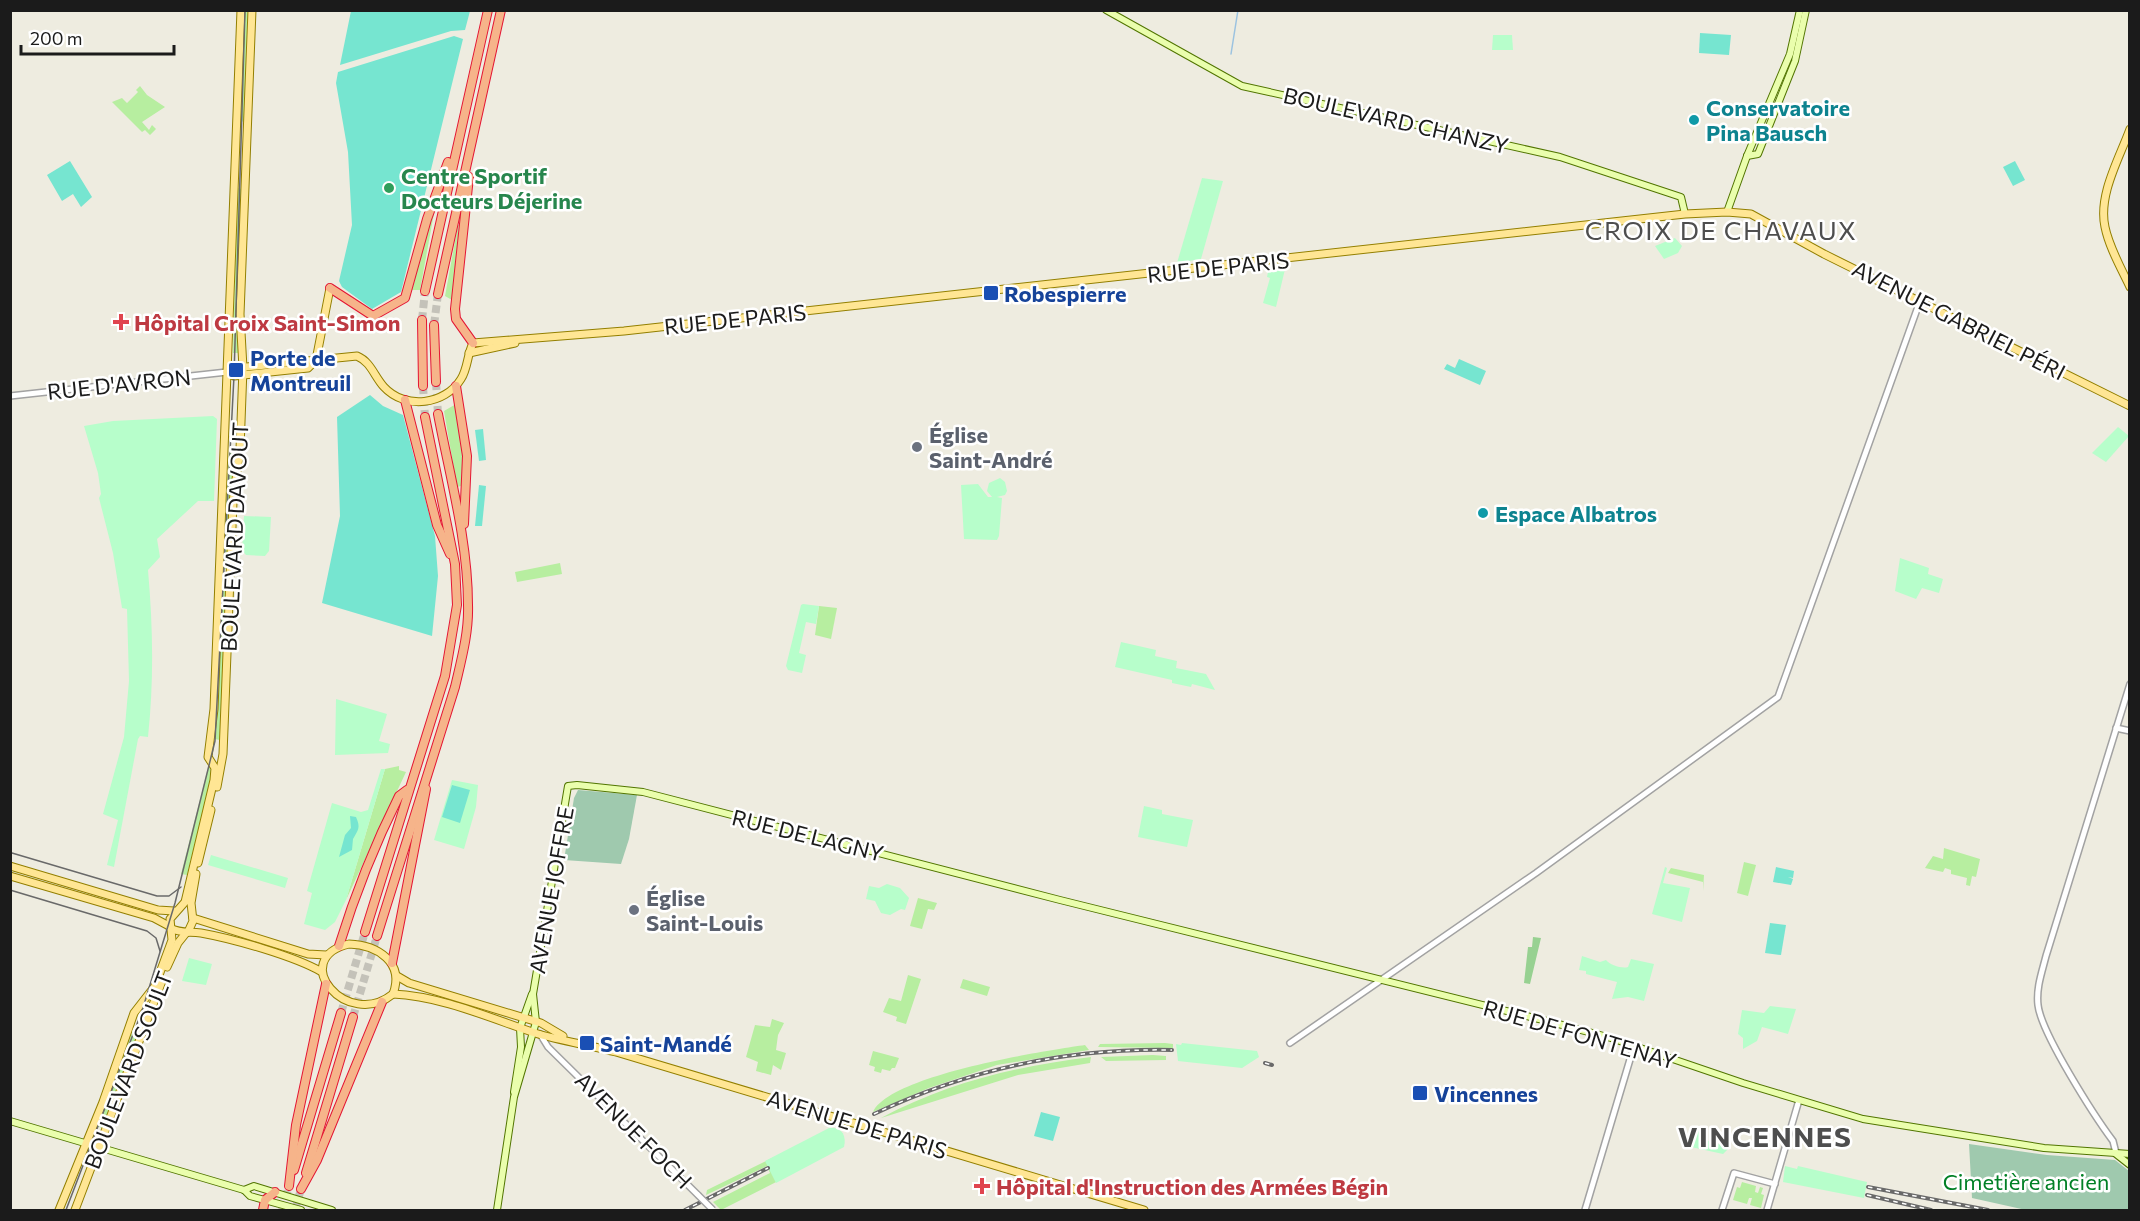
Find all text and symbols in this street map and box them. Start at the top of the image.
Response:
scale bar [21,18,174,56]
text: 200 m [30,27,83,49]
street label: BOULEVARD CHANZY [1281,81,1511,159]
place label: Conservatoire Pina Bausch [1706,94,1850,146]
marker: Conservatoire Pina Bausch [1687,113,1701,127]
place label: Centre Sportif Docteurs Déjerine [401,162,582,214]
marker: Centre Sportif Docteurs Déjerine [382,181,396,195]
district label: CROIX DE CHAVAUX [1585,214,1857,245]
street label: RUE DE PARIS [1146,246,1290,288]
street label: AVENUE GABRIEL PÉRI [1848,254,2070,386]
place label: Robespierre [1004,280,1127,307]
marker: Robespierre [982,284,1000,302]
street label: RUE DE PARIS [663,298,807,340]
place label: Hôpital Croix Saint-Simon [134,309,400,336]
marker: Hôpital Croix Saint-Simon [112,313,130,331]
place label: Porte de Montreuil [250,344,351,396]
marker: Porte de Montreuil [227,361,245,379]
street label: RUE D'AVRON [46,363,192,405]
place label: Église Saint-André [929,421,1053,473]
street label: BOULEVARD DAVOUT [215,422,253,652]
marker: Église Saint-André [910,440,924,454]
place label: Espace Albatros [1495,500,1657,527]
marker: Espace Albatros [1476,506,1490,520]
street label: RUE DE LAGNY [729,803,887,867]
street label: AVENUE JOFFRE [523,804,579,976]
place label: Église Saint-Louis [646,884,763,936]
marker: Église Saint-Louis [627,903,641,917]
street label: BOULEVARD SOULT [78,967,178,1173]
street label: RUE DE FONTENAY [1480,994,1680,1074]
place label: Saint-Mandé [600,1030,732,1057]
marker: Saint-Mandé [578,1034,596,1052]
street label: AVENUE FOCH [570,1066,698,1194]
place label: Vincennes [1434,1080,1538,1107]
street label: AVENUE DE PARIS [764,1084,950,1164]
marker: Vincennes [1411,1084,1429,1102]
district label: VINCENNES [1678,1119,1852,1153]
park label: Cimetière ancien [1943,1168,2109,1195]
place label: Hôpital d'Instruction des Armées Bégin [996,1173,1388,1200]
marker: Hôpital d'Instruction des Armées Bégin [973,1177,991,1195]

